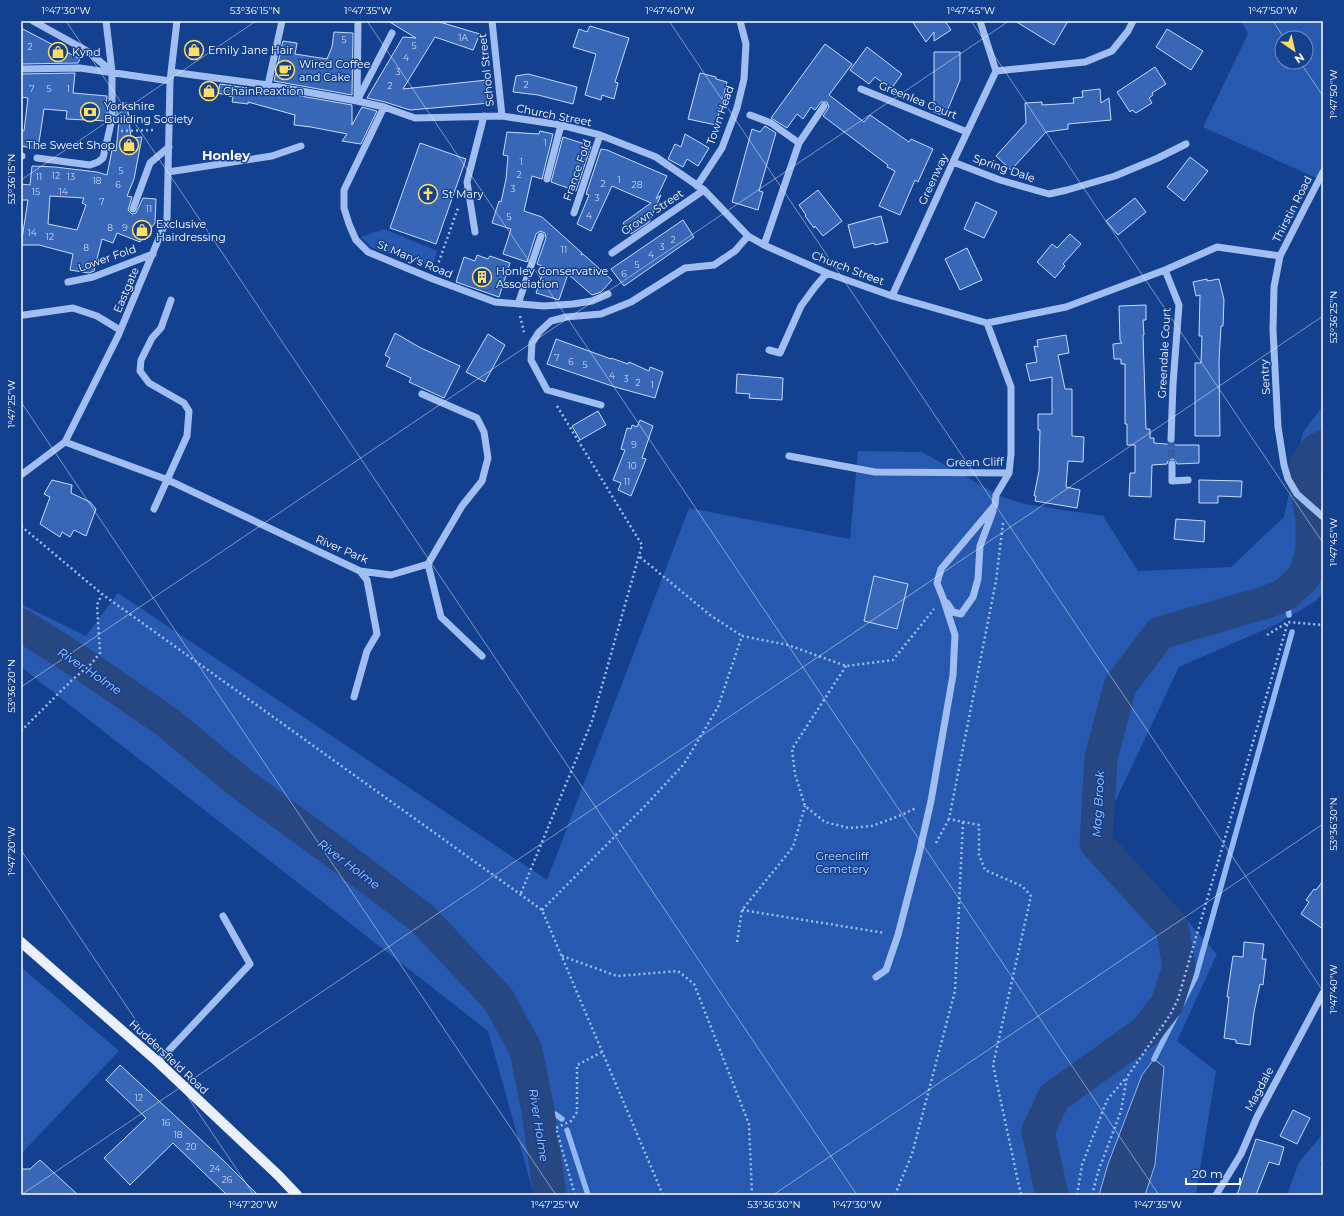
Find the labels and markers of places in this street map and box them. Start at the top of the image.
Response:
shop icon: Emily Jane Hair [183,39,205,61]
shop icon: Kynd [47,41,69,63]
place label: Emily Jane Hair [208,43,294,57]
place label: Kynd [72,45,101,59]
place label: Wired Coffee and Cake [299,57,371,84]
cafe icon: Wired Coffee and Cake [274,59,296,81]
shop icon: ChainReaxtion [198,80,220,102]
place label: ChainReaxtion [223,84,304,98]
place label: Yorkshire Building Society [104,99,193,126]
bank icon: Yorkshire Building Society [79,101,101,123]
shop icon: The Sweet Shop [118,134,140,156]
place label: The Sweet Shop [26,138,115,152]
church icon: St Mary [417,183,439,205]
place label: St Mary [442,187,483,201]
place label: Exclusive Hairdressing [156,217,226,244]
shop icon: Exclusive Hairdressing [131,219,153,241]
place label: Honley Conservative Association [496,264,609,291]
building icon: Honley Conservative Association [471,266,493,288]

